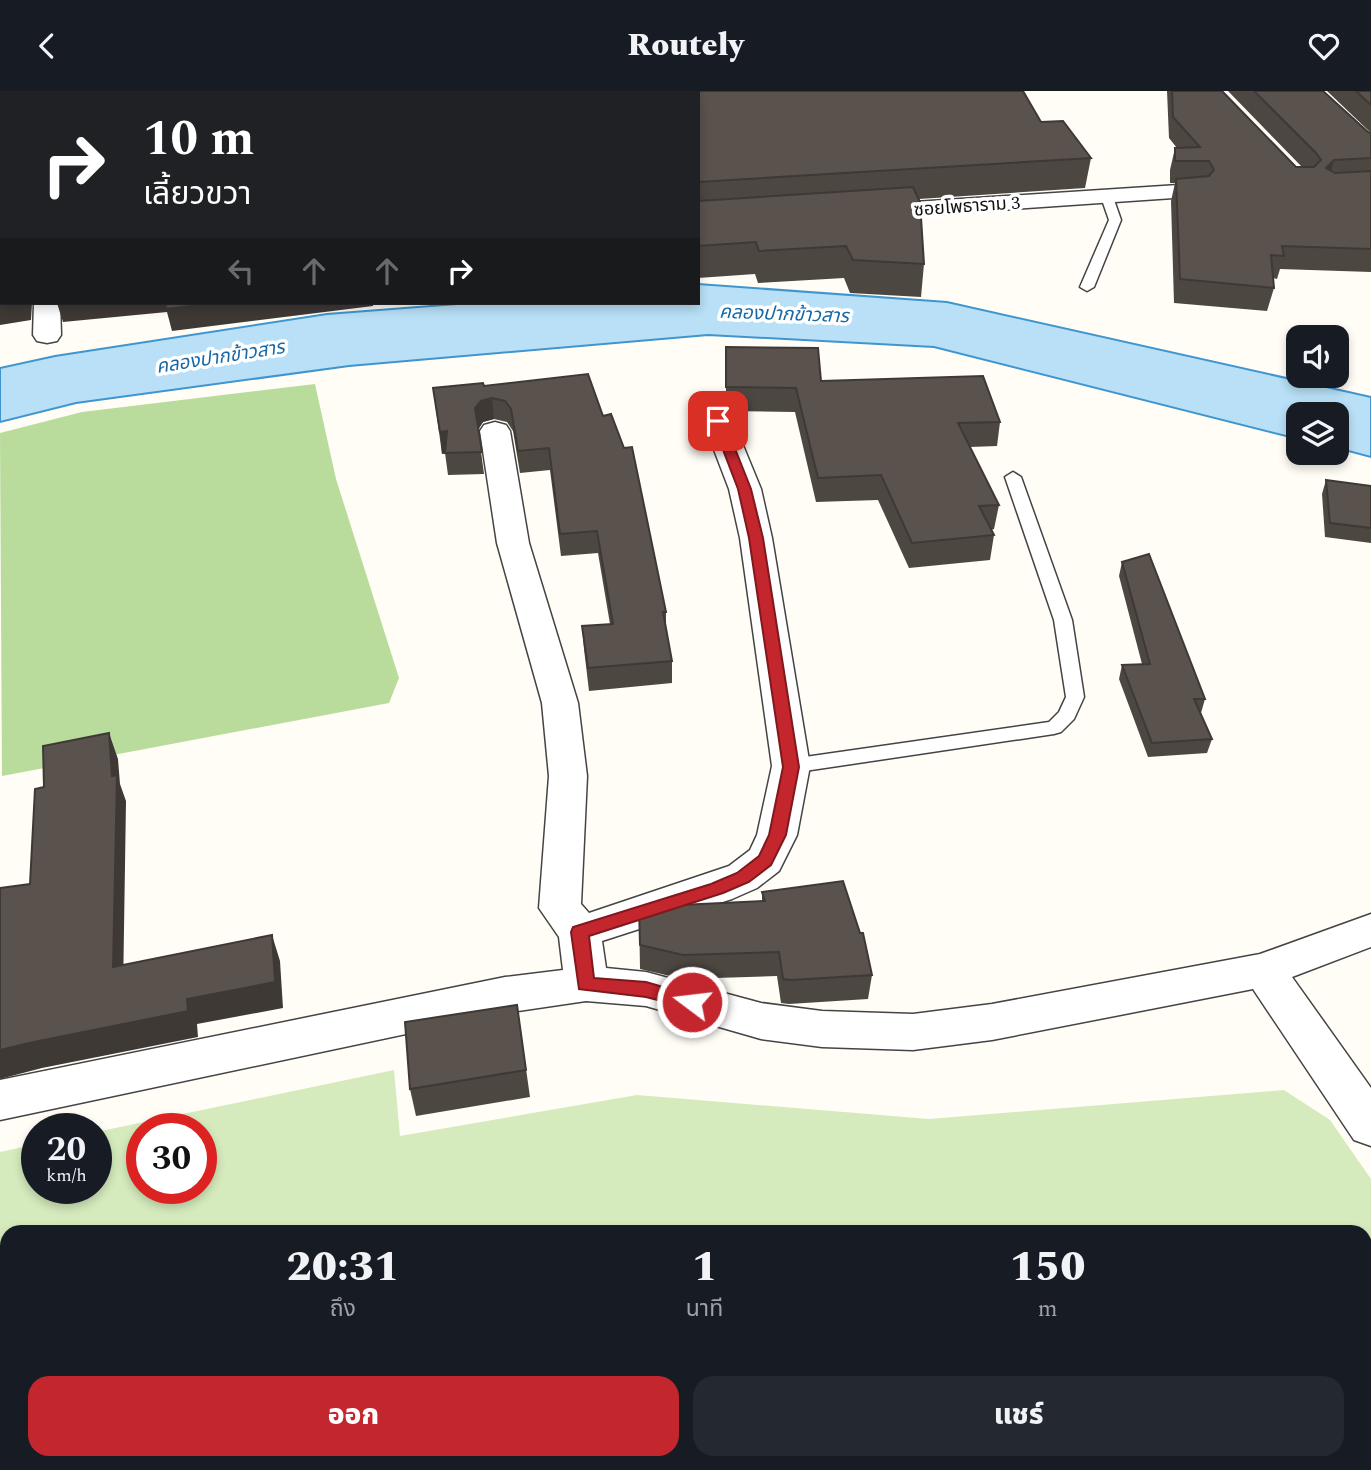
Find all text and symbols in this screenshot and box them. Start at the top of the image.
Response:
text: Routely [627,21,744,70]
icon: back [28,27,66,65]
icon: heart [1305,27,1343,65]
text: 10 m [143,102,254,177]
icon: right [28,119,119,210]
text: เลี้ยวขวา [143,170,251,219]
street label: ซอยโพธาราม 3 [913,189,1021,224]
icon: left [222,252,260,290]
icon: ahead [295,252,333,290]
icon: ahead [368,252,406,290]
icon: right [441,252,479,290]
water label: คลองปากข้าวสาร [719,298,851,331]
map controls [1286,325,1349,465]
button: sound [1286,325,1349,388]
water label: คลองปากข้าวสาร [154,333,288,382]
pin [688,391,748,451]
icon: arrive [699,402,737,440]
button: layers [1286,402,1349,465]
position arrow [655,965,729,1039]
speed limit sign: 30 [126,1113,217,1204]
text: 20 [47,1123,86,1176]
text: km/h [46,1162,87,1189]
text: 20:31 [287,1236,399,1299]
text: 1 [692,1236,717,1299]
text: 150 [1010,1236,1085,1299]
text: ถึง [330,1292,356,1327]
text: นาที [686,1292,723,1327]
text: m [1038,1292,1057,1327]
button: ออก [28,1376,679,1456]
button: แชร์ [693,1376,1344,1456]

